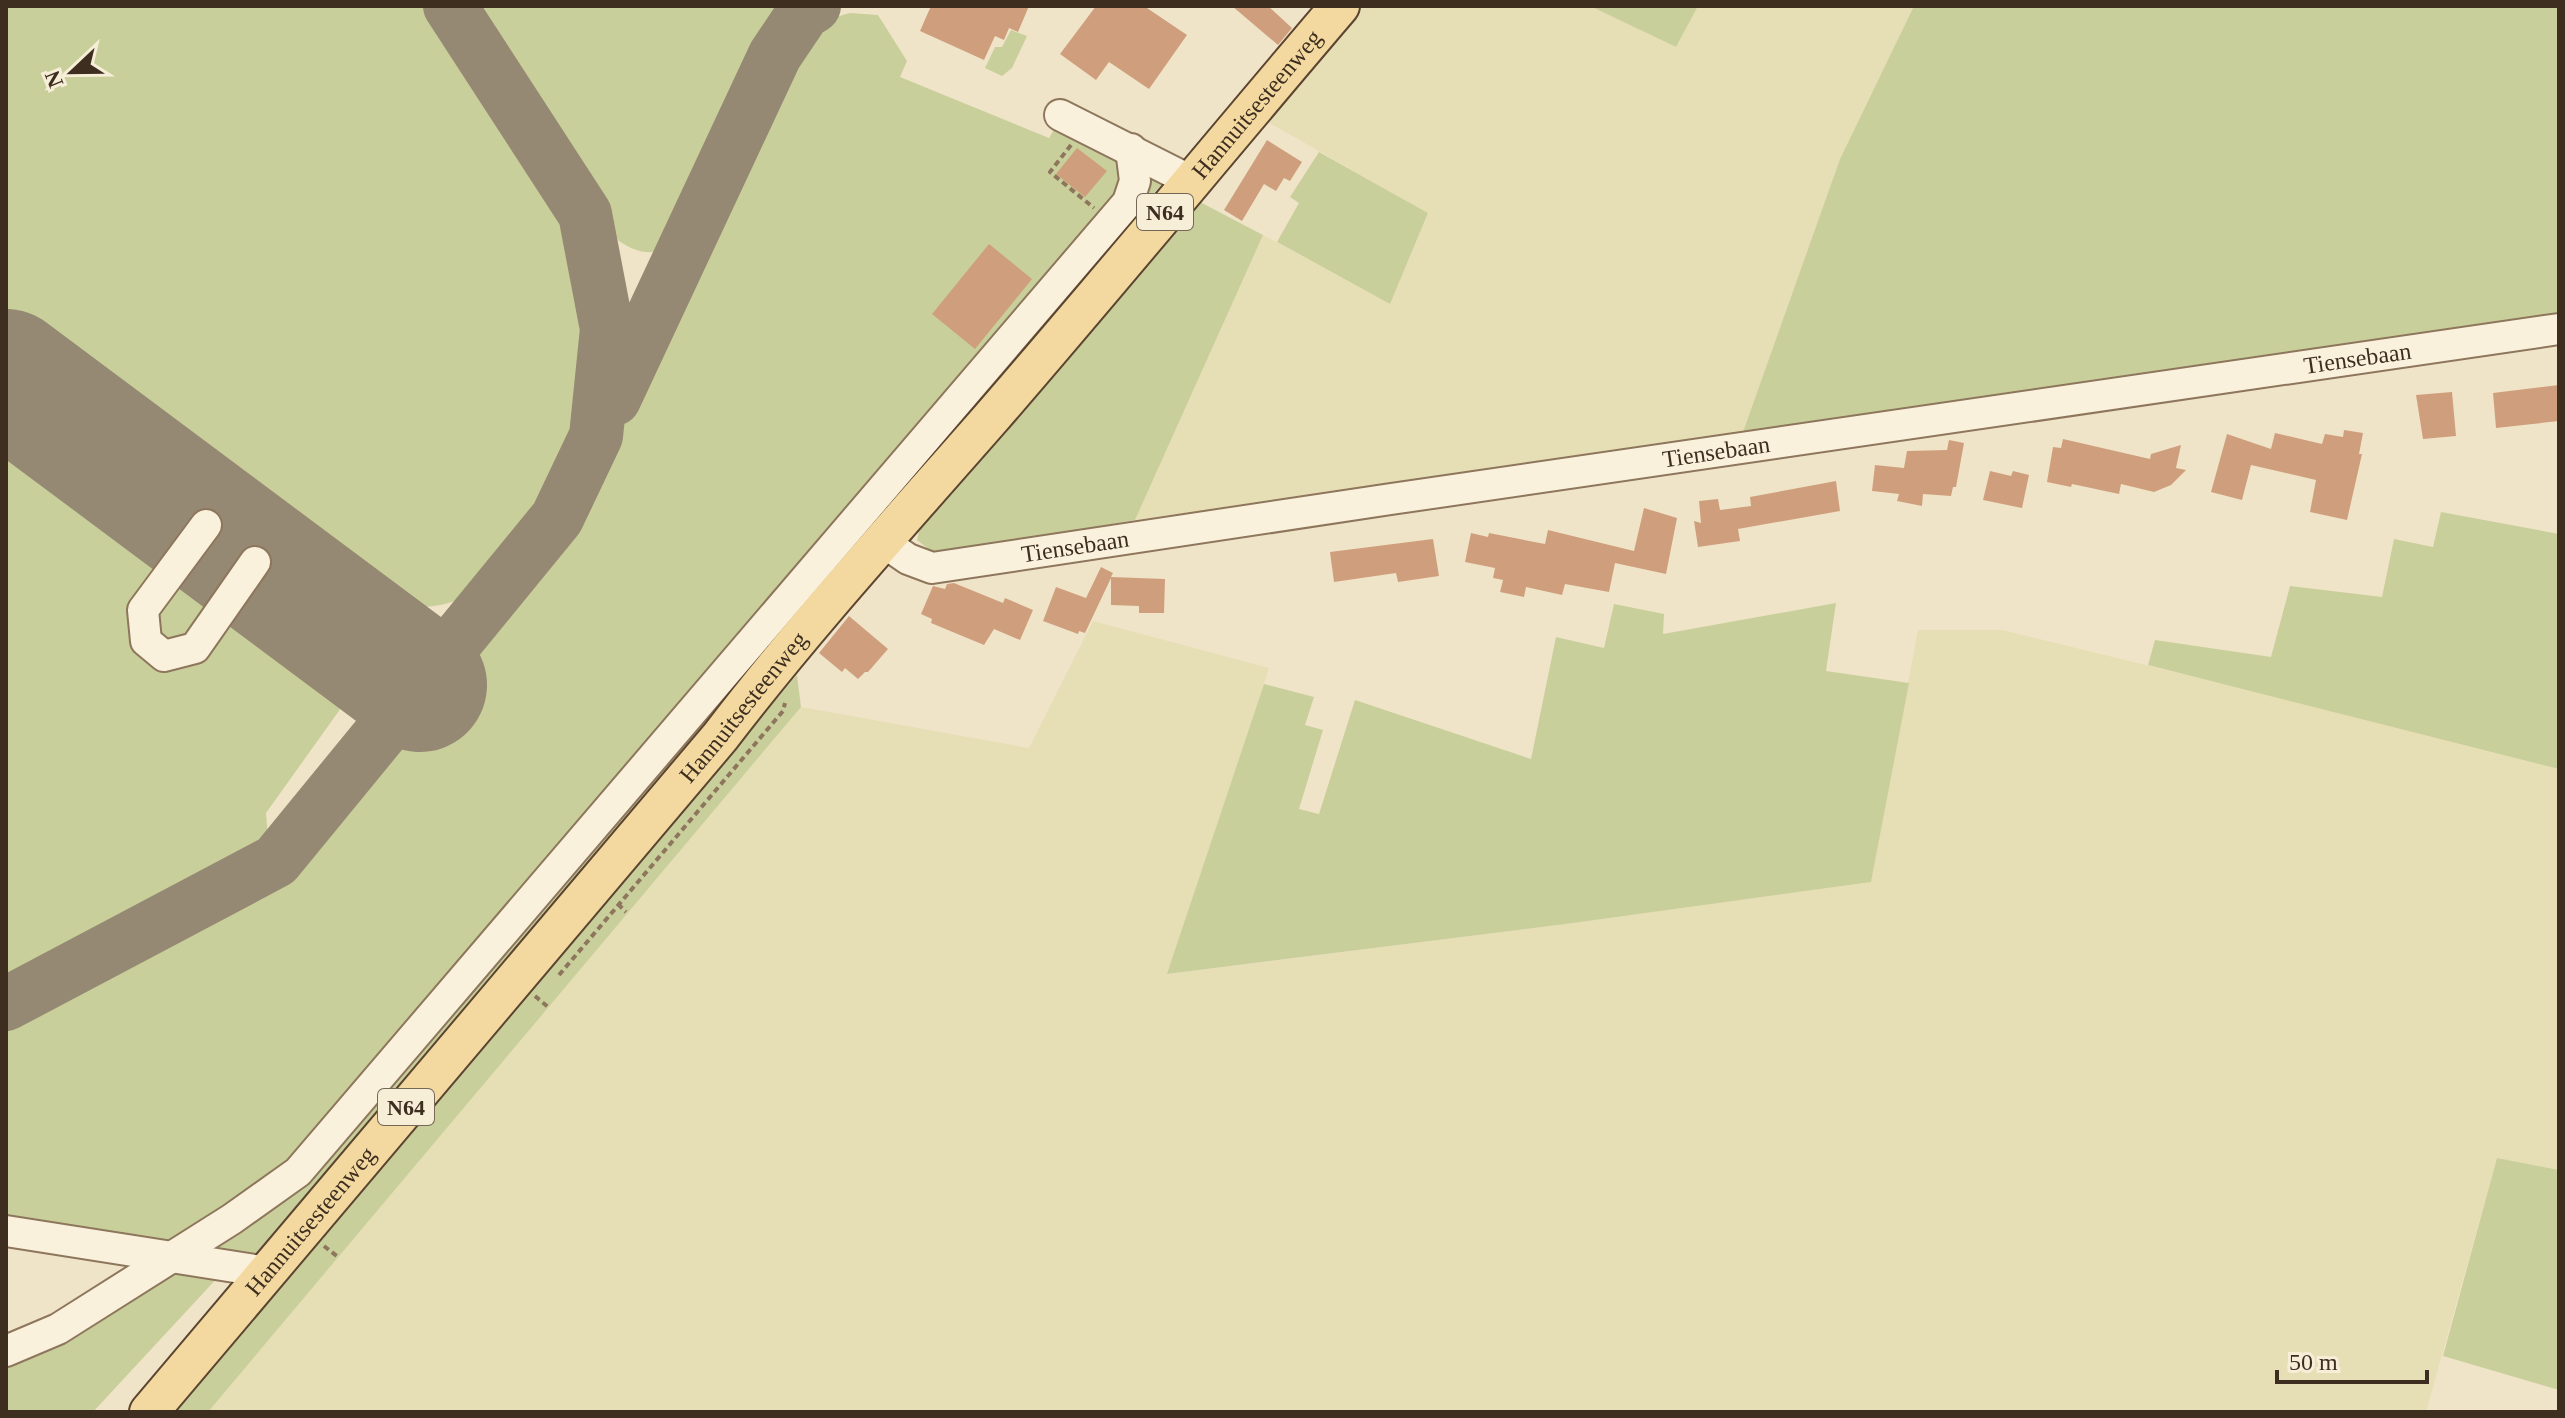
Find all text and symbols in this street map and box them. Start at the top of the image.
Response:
street label: Hannuitsesteenweg [1187,25,1327,184]
north arrow [32,32,112,112]
text: N [39,67,68,91]
road number: N64 [1137,194,1193,230]
street label: Tiensebaan [2302,338,2413,379]
street label: Tiensebaan [1661,431,1772,472]
street label: Tiensebaan [1020,526,1131,567]
street label: Hannuitsesteenweg [674,626,812,788]
road number: N64 [378,1089,434,1125]
street label: Hannuitsesteenweg [240,1141,381,1301]
scale bar [2277,1334,2427,1384]
text: 50 m [2289,1349,2338,1375]

